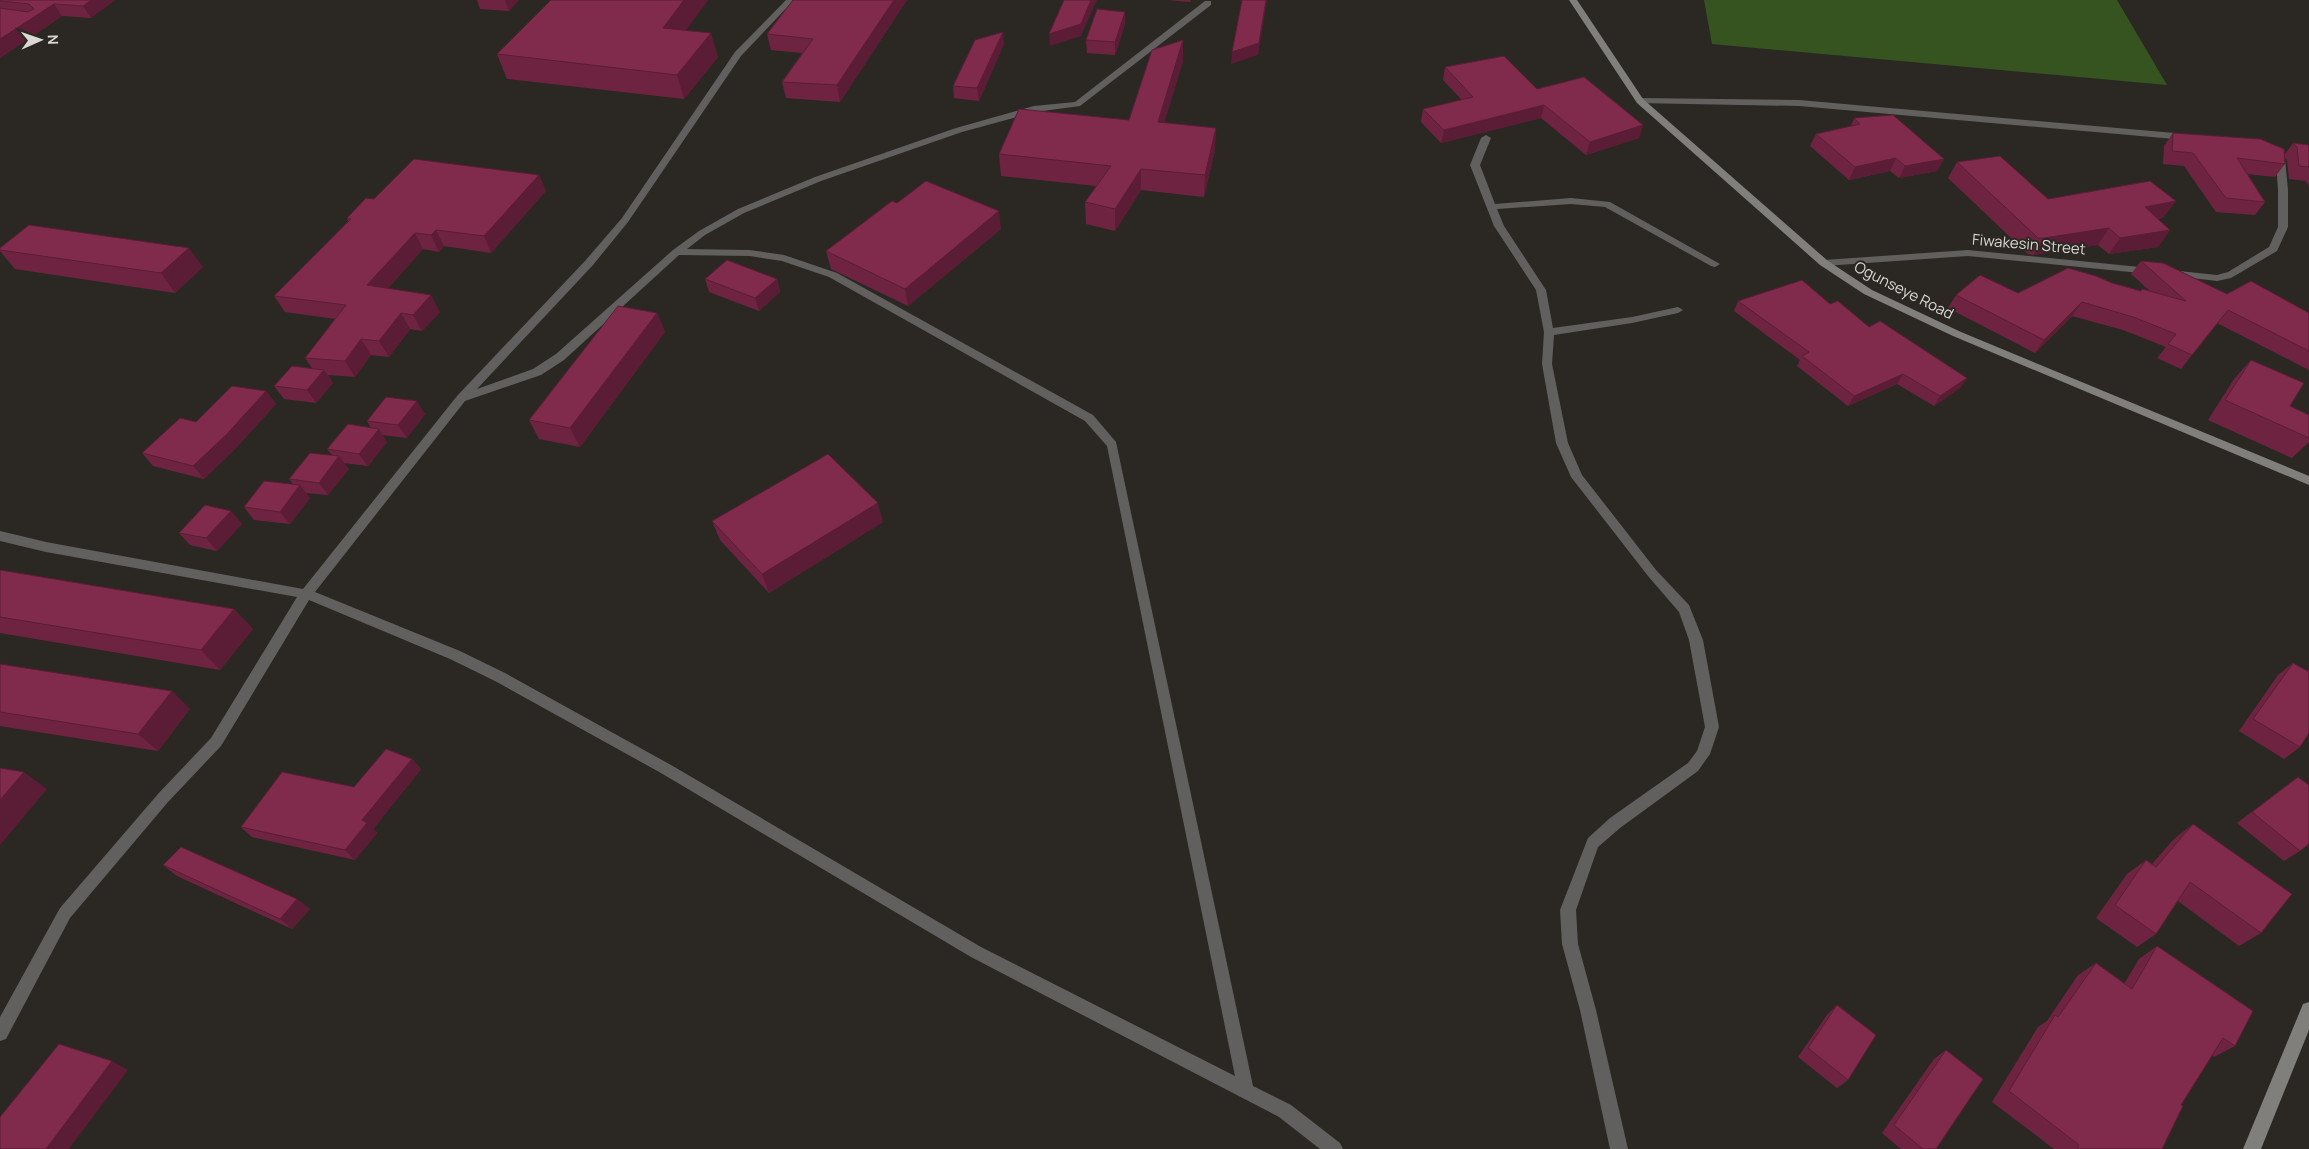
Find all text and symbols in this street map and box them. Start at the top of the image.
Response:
north arrow [15,15,65,65]
text: N [44,34,63,45]
street label: Fiwakesin Street [1971,229,2087,259]
street label: Ogunseye Road [1851,256,1957,324]

